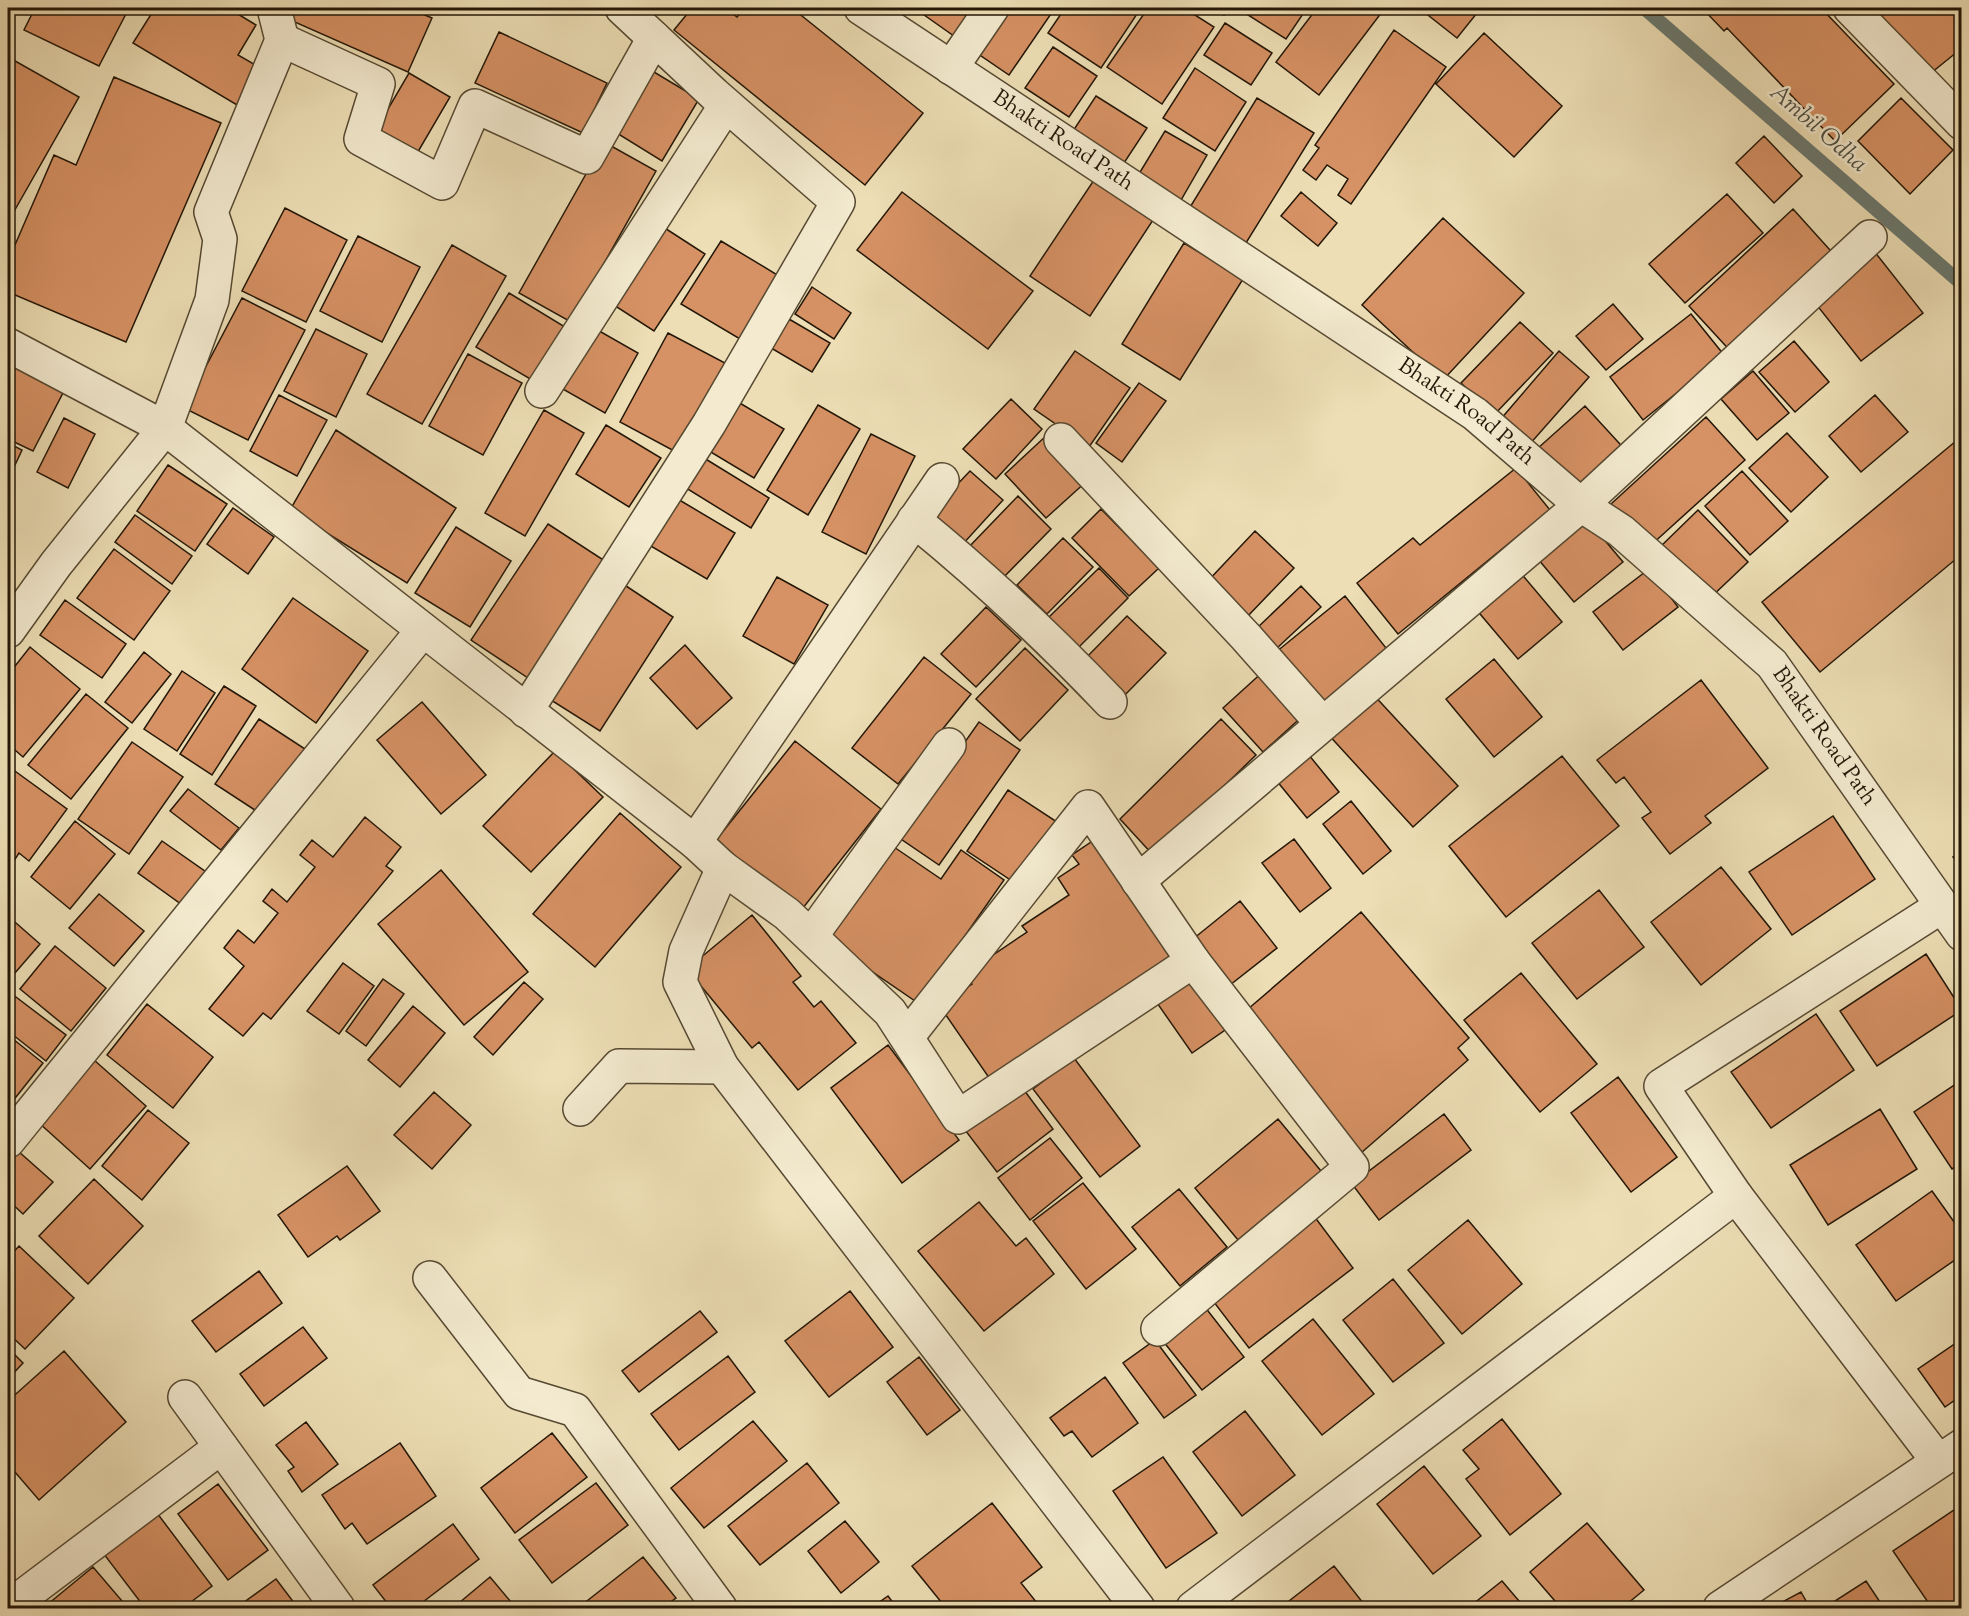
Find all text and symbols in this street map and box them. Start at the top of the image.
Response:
water label: Ambil Odha [1761,77,1875,181]
street label: Bhakti Road Path [986,83,1140,200]
street label: Bhakti Road Path [1391,351,1541,474]
street label: Bhakti Road Path [1763,661,1884,813]

